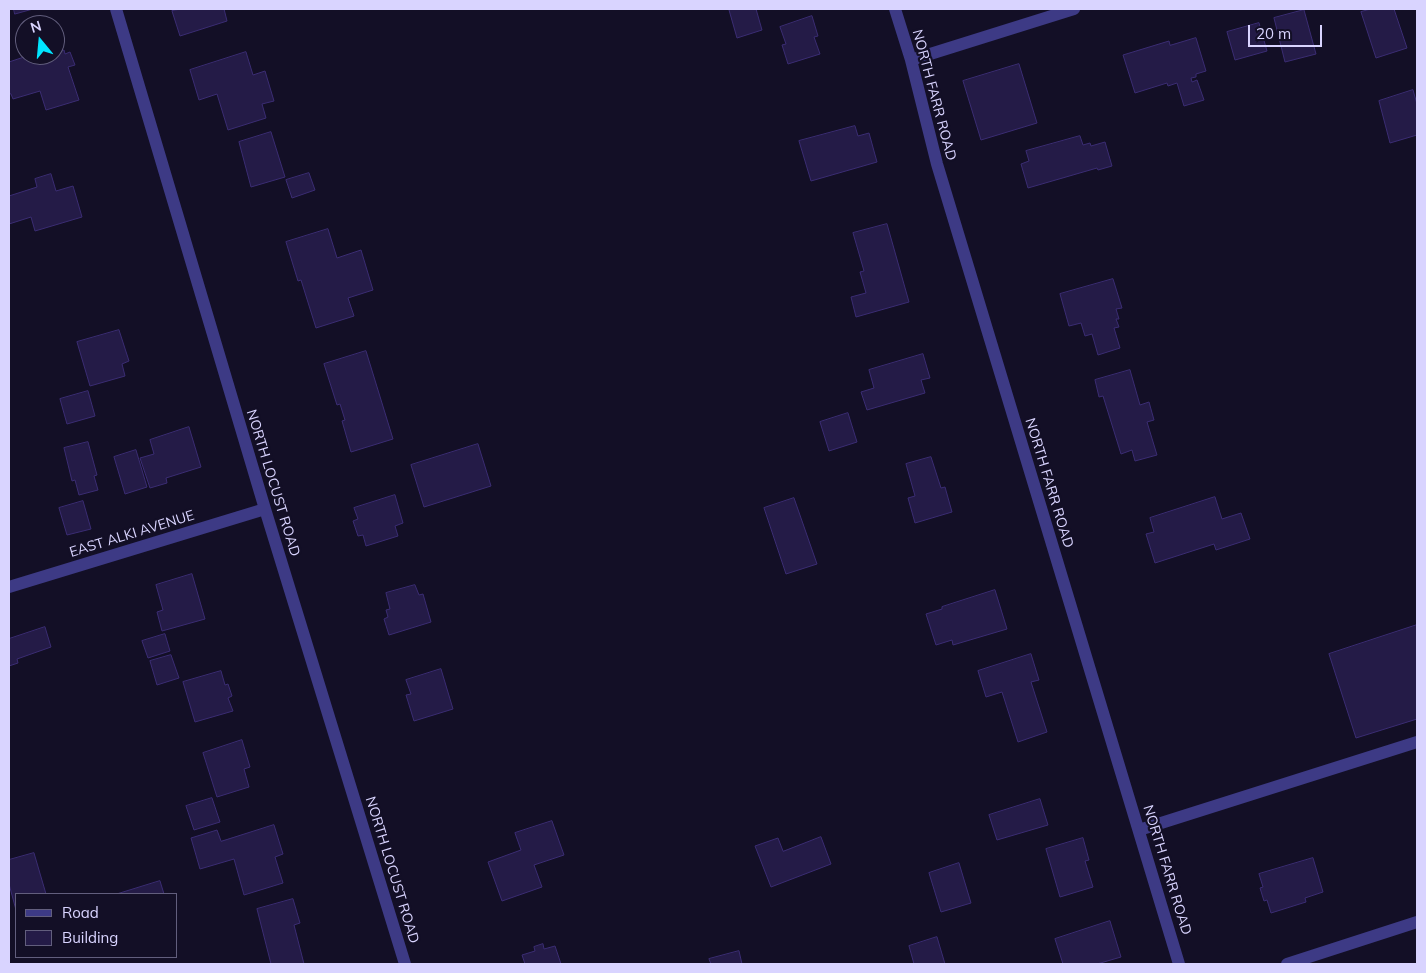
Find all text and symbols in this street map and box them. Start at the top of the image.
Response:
north arrow [15,15,65,65]
scale bar [1251,15,1325,47]
text: N [28,16,44,37]
text: 20 m [1256,24,1291,43]
street label: NORTH FARR ROAD [908,28,960,162]
street label: NORTH LOCUST ROAD [243,407,303,559]
street label: NORTH FARR ROAD [1021,416,1077,550]
street label: EAST ALKI AVENUE [68,507,196,561]
street label: NORTH LOCUST ROAD [362,794,422,946]
street label: NORTH FARR ROAD [1139,803,1195,937]
legend [15,893,178,958]
text: Road [62,903,99,922]
text: Building [62,928,118,947]

